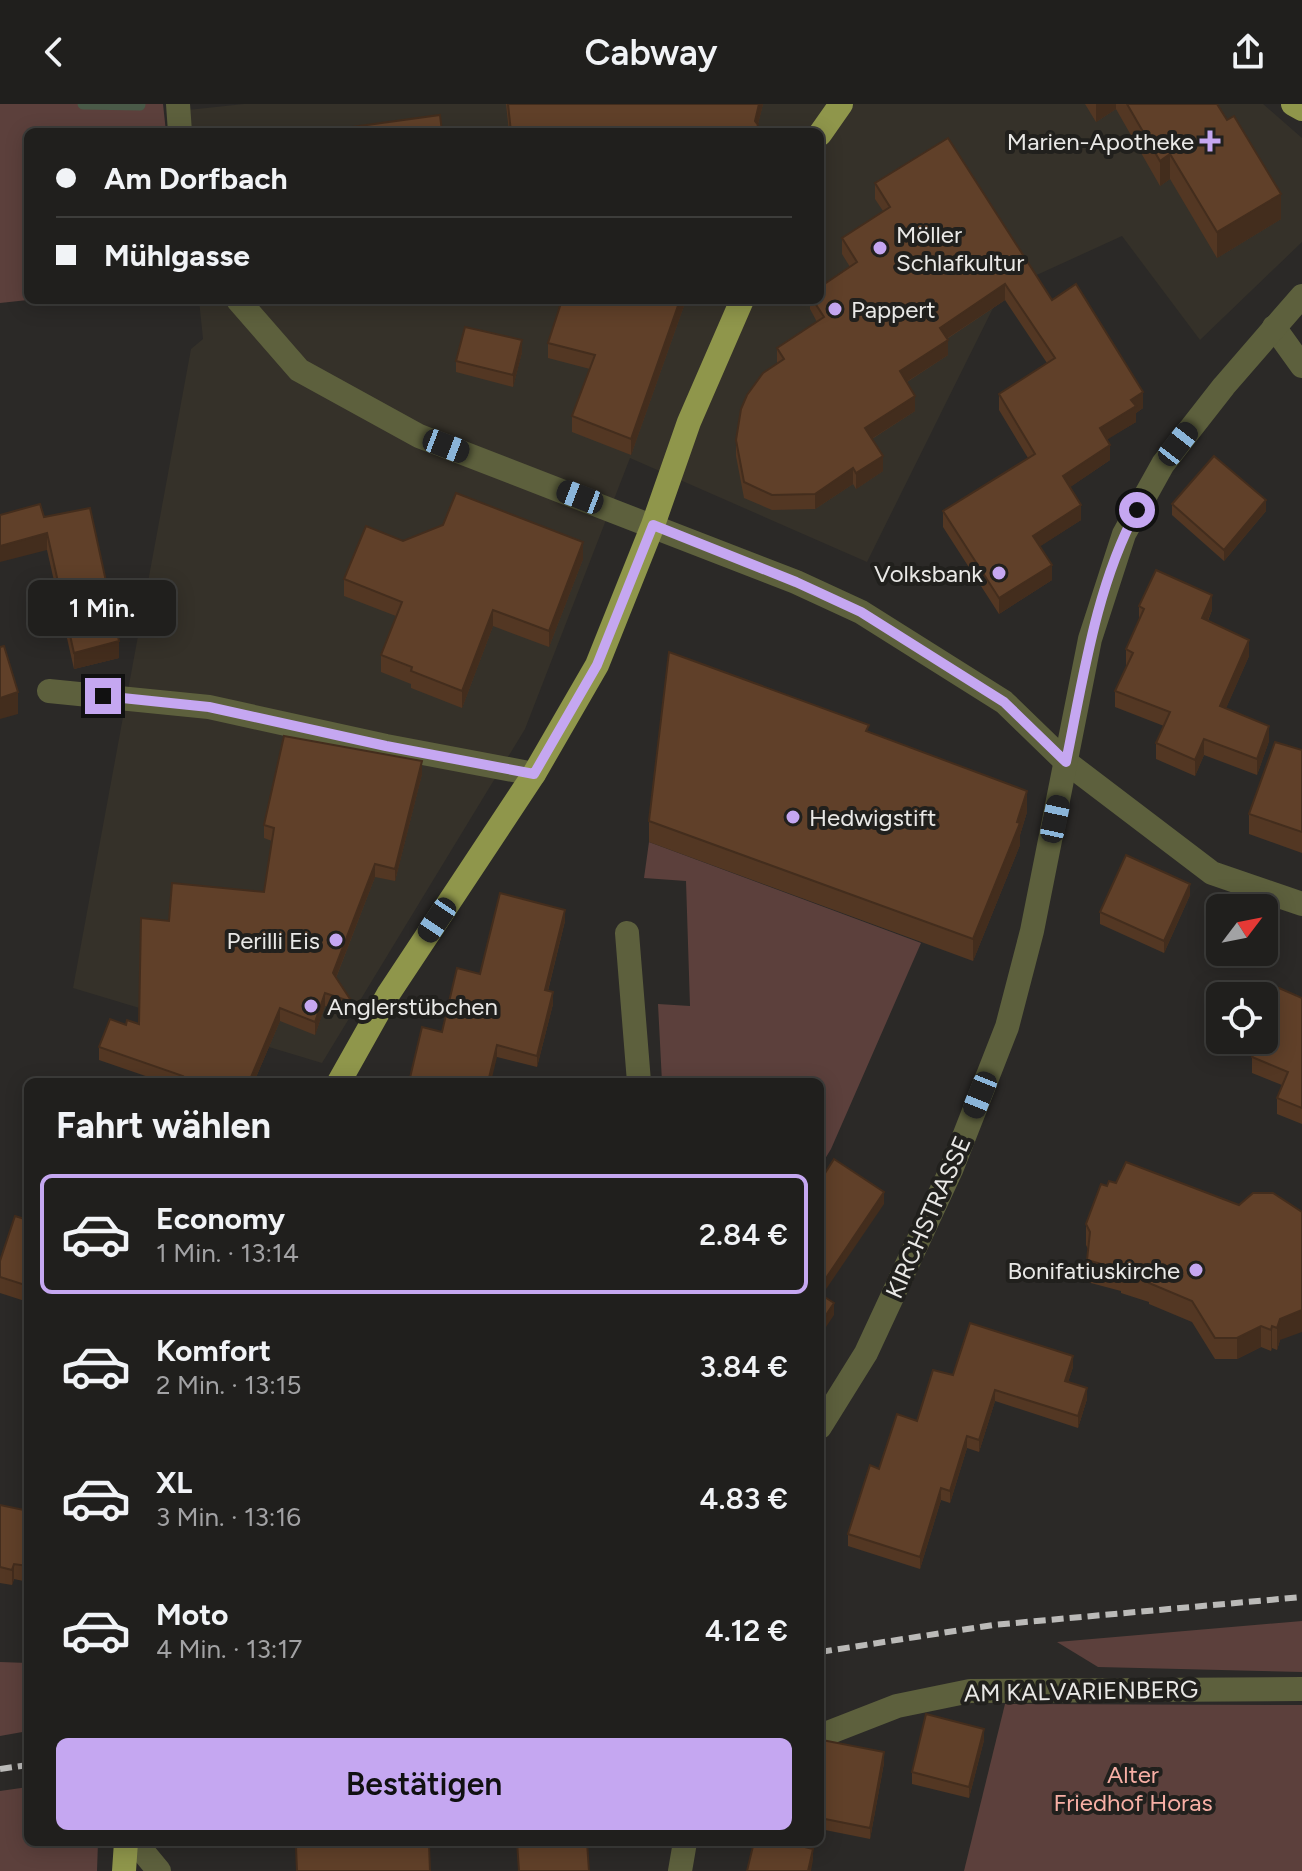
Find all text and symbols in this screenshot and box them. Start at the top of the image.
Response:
icon: back [32,30,76,74]
icon: share [1226,30,1270,74]
text: Cabway [585,31,717,74]
place label: Marien-Apotheke [1007,127,1194,156]
marker: Marien-Apotheke [1201,132,1219,150]
text: Am Dorfbach [104,160,288,197]
place label: Möller Schlafkultur [896,220,1024,277]
text: Mühlgasse [104,237,250,274]
marker: Möller Schlafkultur [871,239,889,257]
place label: Pappert [851,295,936,324]
marker: Pappert [826,300,844,318]
car [1154,418,1202,470]
car [419,426,473,466]
car [553,477,607,517]
route start [1119,492,1155,528]
place label: Volksbank [874,559,983,588]
marker: Volksbank [990,564,1008,582]
callout: 1 Min. [29,580,177,636]
text: 1 Min. [69,592,135,624]
route end [85,678,121,714]
car [1038,793,1072,845]
place label: Hedwigstift [809,803,936,832]
marker: Hedwigstift [784,808,802,826]
car [414,893,460,947]
north arrow [1206,894,1278,966]
map controls [1206,894,1278,1054]
place label: Perilli Eis [227,926,320,955]
marker: Perilli Eis [327,931,345,949]
button: locate [1206,982,1278,1054]
place label: Anglerstübchen [327,992,498,1021]
marker: Anglerstübchen [302,997,320,1015]
car [960,1068,1000,1122]
text: Fahrt wählen [56,1104,271,1147]
street label: KIRCHSTRASSE [879,1131,977,1303]
icon: car [60,1198,132,1270]
text: Economy [156,1200,285,1237]
text: 2.84 € [699,1216,788,1253]
text: 1 Min. · 13:14 [156,1237,299,1269]
place label: Bonifatiuskirche [1007,1256,1180,1285]
marker: Bonifatiuskirche [1187,1261,1205,1279]
icon: car [60,1330,132,1402]
text: Komfort [156,1332,271,1369]
text: 3.84 € [700,1348,788,1385]
text: 2 Min. · 13:15 [156,1369,302,1401]
icon: car [60,1462,132,1534]
text: XL [156,1464,192,1501]
text: 4.83 € [700,1480,788,1517]
text: 3 Min. · 13:16 [156,1501,301,1533]
icon: car [60,1594,132,1666]
text: Moto [156,1596,228,1633]
text: 4.12 € [705,1612,788,1649]
text: 4 Min. · 13:17 [156,1633,302,1665]
street label: AM KALVARIENBERG [964,1674,1198,1708]
button: Bestätigen [56,1738,792,1830]
park label: Alter Friedhof Horas [1053,1760,1213,1817]

